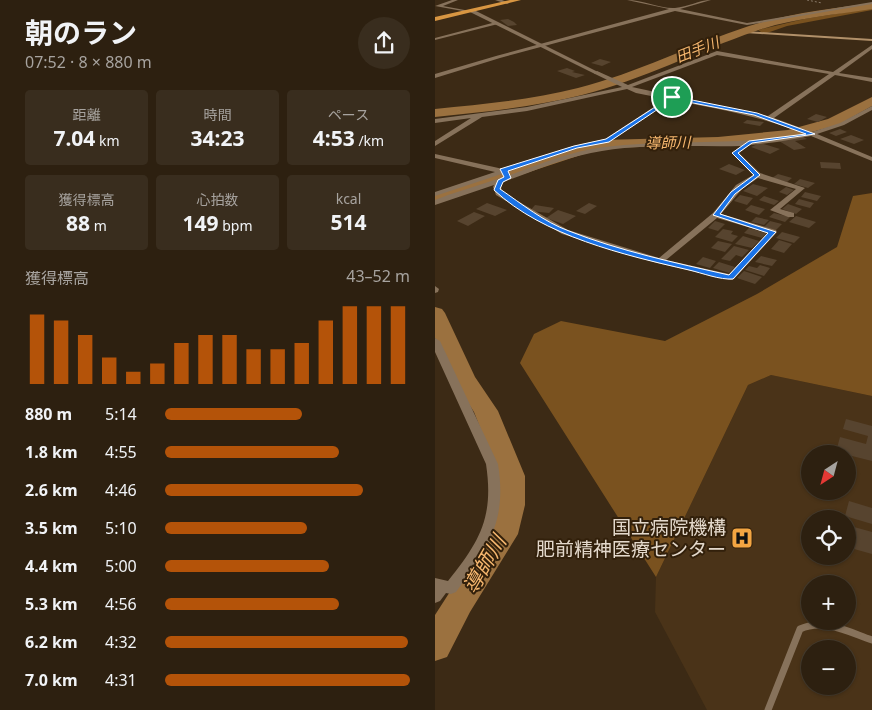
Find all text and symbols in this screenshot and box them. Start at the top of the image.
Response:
text: 朝のラン [25,13,137,51]
button: share [358,17,410,69]
water label: 田手川 [672,31,723,66]
text: 07:52 · 8 × 880 m [25,51,152,73]
pin [651,76,693,118]
icon: arrive [658,83,686,111]
text: 距離 [73,105,101,124]
text: 時間 [204,105,232,124]
text: ペース [328,105,369,124]
text: 7.04 [53,124,95,152]
text: 34:23 [191,124,244,152]
text: 4:53 [313,124,355,152]
text: km [95,131,120,150]
text: /km [355,131,384,150]
water label: 導師川 [645,132,693,152]
text: kcal [336,189,361,208]
text: 獲得標高 [59,190,115,209]
text: 心拍数 [197,190,239,209]
text: 514 [330,208,367,236]
text: 88 [66,209,90,237]
text: 149 [183,209,219,237]
text: m [90,216,107,235]
text: bpm [219,216,253,235]
text: 43–52 m [346,265,410,287]
text: 獲得標高 [25,267,89,289]
text: 880 m [25,403,72,425]
text: 5:14 [105,403,137,425]
text: 1.8 km [25,441,77,463]
text: 4:55 [105,441,137,463]
north arrow [801,445,856,500]
map controls [801,445,856,695]
text: 2.6 km [25,479,77,501]
text: 4:46 [105,479,137,501]
button: locate [801,510,856,565]
place label: 国立病院機構 肥前精神医療センター [536,514,726,562]
text: 3.5 km [25,517,77,539]
text: 5:10 [105,517,137,539]
hospital icon: 国立病院機構 肥前精神医療センター [730,526,754,550]
water label: 導師川 [456,528,513,598]
text: 4.4 km [25,555,77,577]
text: 5:00 [105,555,137,577]
button: + [801,575,856,630]
text: 5.3 km [25,593,77,615]
text: 4:56 [105,593,137,615]
text: 6.2 km [25,631,77,653]
text: 4:32 [105,631,137,653]
button: − [801,640,856,695]
text: 7.0 km [25,669,77,691]
text: 4:31 [105,669,137,691]

